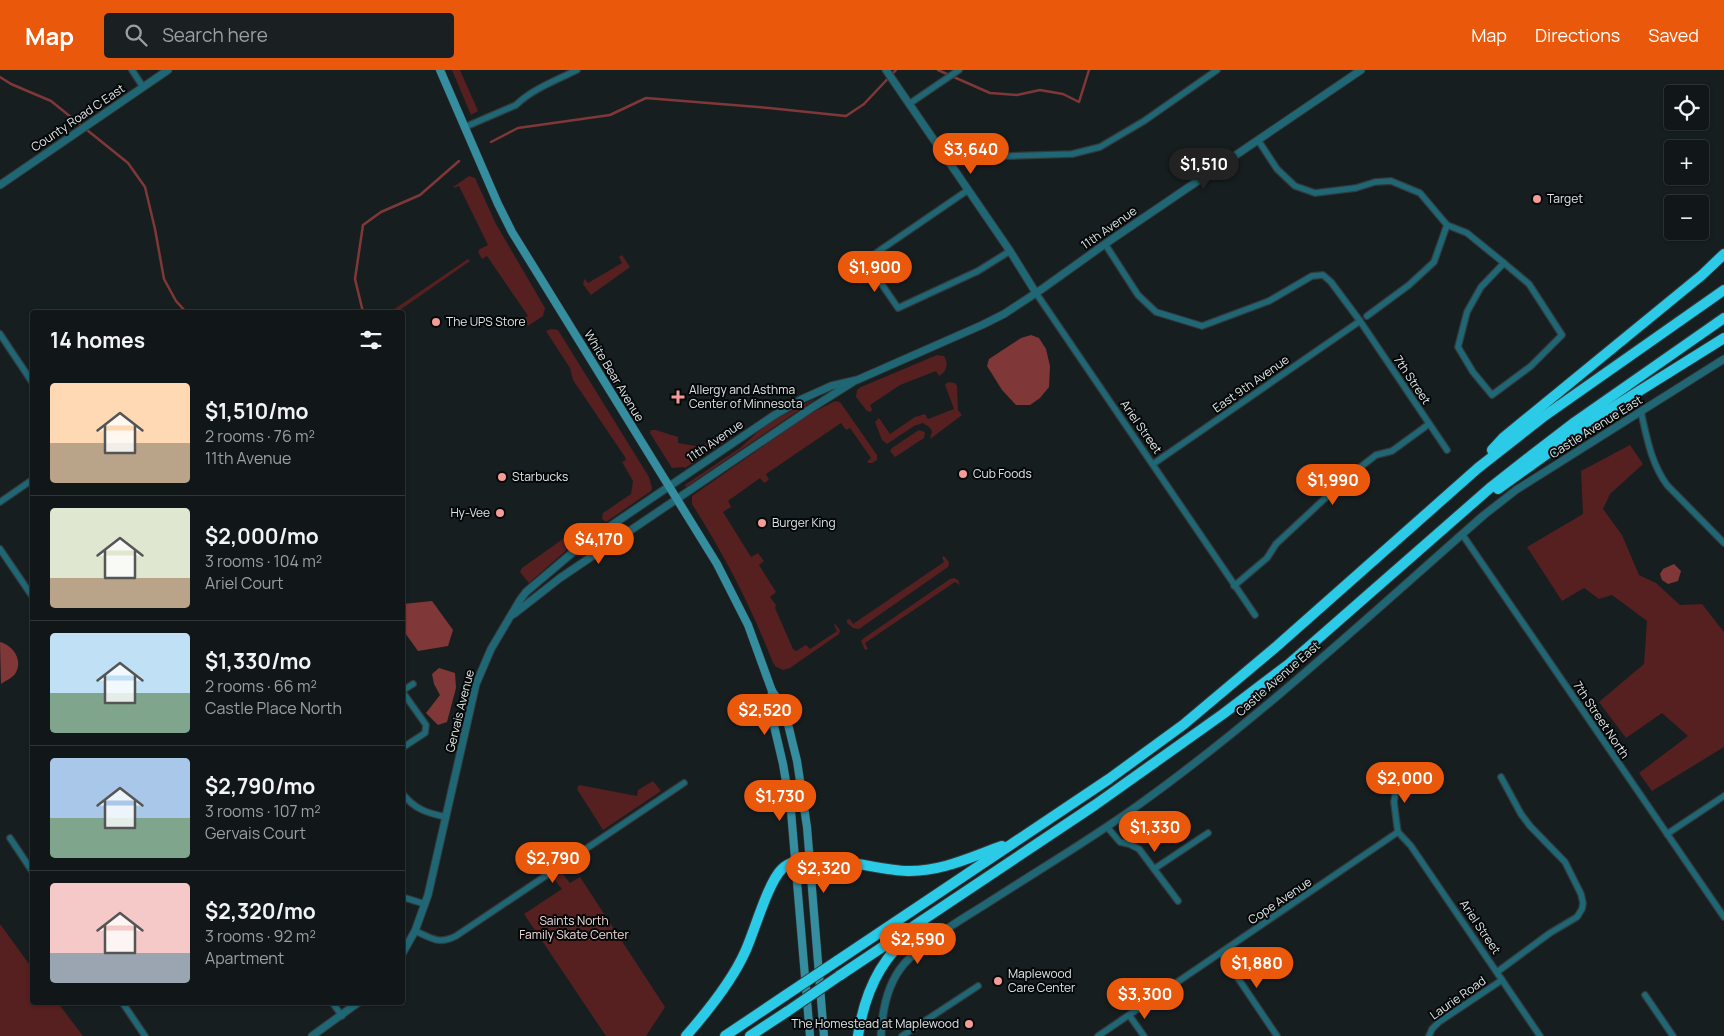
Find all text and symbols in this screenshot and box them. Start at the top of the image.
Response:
search box [104,13,454,58]
text: Map [25,19,74,52]
icon: search [122,21,150,49]
text: Search here [162,22,268,48]
text: Map [1471,23,1507,47]
text: Directions [1535,23,1620,47]
text: Saved [1648,23,1699,47]
street label: County Road C East [27,80,128,155]
map controls [1664,85,1709,240]
button: locate [1664,85,1709,130]
pin: $3,640 [930,132,1012,175]
text: $3,640 [944,138,998,160]
button: + [1664,140,1709,185]
pin: $1,510 [1163,148,1245,190]
text: $1,510 [1180,153,1228,175]
place label: Target [1547,190,1583,207]
marker: Target [1531,193,1543,205]
button: − [1664,195,1709,240]
street label: 11th Avenue [1077,202,1140,253]
pin: $1,900 [834,250,916,293]
text: $1,900 [849,256,901,278]
place label: The UPS Store [446,313,525,330]
marker: The UPS Store [430,316,442,328]
text: 14 homes [50,326,145,354]
icon: filters [357,326,385,354]
street label: White Bear Avenue [580,327,648,425]
street label: East 9th Avenue [1209,351,1292,416]
street label: 7th Street [1390,352,1435,408]
place label: Allergy and Asthma Center of Minnesota [689,381,803,412]
marker: Allergy and Asthma Center of Minnesota [671,390,685,404]
street label: Castle Avenue East [1546,391,1646,462]
street label: Ariel Street [1117,396,1166,457]
text: $1,510/mo [205,397,308,425]
icon: home [90,403,150,463]
street label: 11th Avenue [683,415,746,466]
text: 2 rooms · 76 m² [205,425,315,447]
text: 11th Avenue [205,447,291,469]
pin: $1,990 [1292,464,1374,506]
place label: Cub Foods [973,465,1032,482]
place label: Starbucks [512,468,568,485]
marker: Cub Foods [957,468,969,480]
text: $1,990 [1307,469,1359,491]
marker: Starbucks [496,471,508,483]
place label: Hy-Vee [450,504,490,521]
marker: Hy-Vee [494,507,506,519]
place label: Burger King [772,514,836,531]
marker: Burger King [756,517,768,529]
text: $2,000/mo [205,522,319,550]
pin: $4,170 [558,522,640,565]
icon: home [90,528,150,588]
text: $4,170 [575,528,623,550]
text: 3 rooms · 104 m² [205,550,322,572]
text: Ariel Court [205,572,284,594]
street label: Castle Avenue East [1232,637,1324,720]
text: $1,330/mo [205,647,311,675]
icon: home [90,653,150,713]
street label: Gervais Avenue [441,668,478,754]
text: 2 rooms · 66 m² [205,675,317,697]
street label: 7th Street North [1569,678,1634,762]
pin: $2,520 [724,694,806,736]
text: Castle Place North [205,697,342,719]
text: $2,520 [738,699,792,721]
pin: $2,000 [1364,762,1446,804]
text: $2,000 [1377,767,1433,789]
text: $2,790/mo [205,772,315,800]
icon: home [90,778,150,838]
pin: $1,730 [739,780,821,822]
text: $1,730 [755,785,805,807]
text: 3 rooms · 107 m² [205,800,321,822]
pin: $1,330 [1114,810,1196,853]
text: $1,330 [1130,816,1180,838]
text: Gervais Court [205,822,306,844]
pin: $2,790 [512,842,594,884]
text: $2,790 [526,847,580,869]
pin: $2,320 [783,852,865,894]
text: $2,320 [797,857,851,879]
street label: Cope Avenue [1245,873,1315,928]
street label: Ariel Street [1456,896,1505,957]
text: $2,320/mo [205,897,316,925]
icon: home [90,903,150,963]
park label: Saints North Family Skate Center [519,912,629,943]
pin: $2,590 [877,922,959,965]
text: 3 rooms · 92 m² [205,925,316,947]
text: $2,590 [891,928,945,950]
pin: $1,880 [1216,946,1298,989]
text: Apartment [205,947,284,969]
text: $1,880 [1231,952,1283,974]
place label: Maplewood Care Center [1008,965,1076,996]
street label: Laurie Road [1426,972,1489,1023]
marker: Maplewood Care Center [992,975,1004,987]
pin: $3,300 [1104,978,1186,1020]
text: $3,300 [1118,983,1172,1005]
place label: The Homestead at Maplewood [791,1015,959,1032]
marker: The Homestead at Maplewood [963,1018,975,1030]

